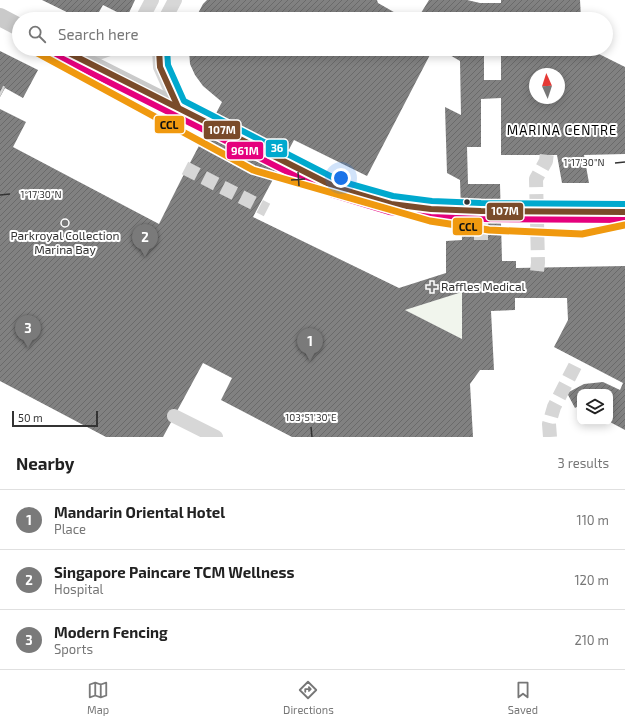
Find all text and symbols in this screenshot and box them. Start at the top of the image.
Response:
search box [12,12,613,56]
icon: search [26,23,48,45]
text: Search here [58,25,139,43]
north arrow [529,68,565,104]
line badge: CCL [154,115,185,134]
text: CCL [160,118,178,131]
line badge: 107M [203,120,241,140]
district label: MARINA CENTRE [507,122,617,138]
text: 107M [208,123,236,136]
line badge: 36 [265,139,288,158]
line badge: 961M [226,141,264,160]
text: 36 [271,141,284,154]
text: 961M [231,144,259,157]
text: 1°17'30"N [564,156,604,168]
your location [331,168,351,188]
text: 1°17'30"N [21,188,61,200]
unlabelled marker [462,197,472,207]
line badge: 107M [486,202,524,221]
text: 107M [491,204,519,217]
line badge: CCL [452,217,483,236]
marker: Parkroyal Collection Marina Bay [60,218,70,228]
text: CCL [459,220,477,233]
pin: 2 [132,224,158,257]
place label: Parkroyal Collection Marina Bay [10,228,120,256]
place label: Raffles Medical [441,279,525,293]
marker: Raffles Medical [426,281,438,293]
pin: 3 [15,315,41,348]
pin: 1 [297,328,323,361]
map controls [577,389,613,425]
button: layers [577,389,613,425]
scale bar [12,409,98,428]
text: 50 m [18,411,43,424]
text: 103°51'30"E [285,411,337,423]
text: Nearby [16,453,74,473]
text: 3 results [558,455,609,471]
text: Mandarin Oriental Hotel [54,503,225,521]
text: 1 [26,512,32,528]
text: 110 m [577,512,609,528]
text: Place [54,521,86,537]
text: Singapore Paincare TCM Wellness [54,563,294,581]
text: 2 [25,572,33,588]
text: 120 m [574,572,609,588]
text: Hospital [54,581,103,597]
text: Modern Fencing [54,623,168,641]
text: 3 [25,632,33,648]
text: 210 m [574,632,609,648]
text: Sports [54,641,93,657]
tab: Map [87,679,109,716]
tab: Directions [283,679,334,716]
tab: Saved [508,679,538,716]

